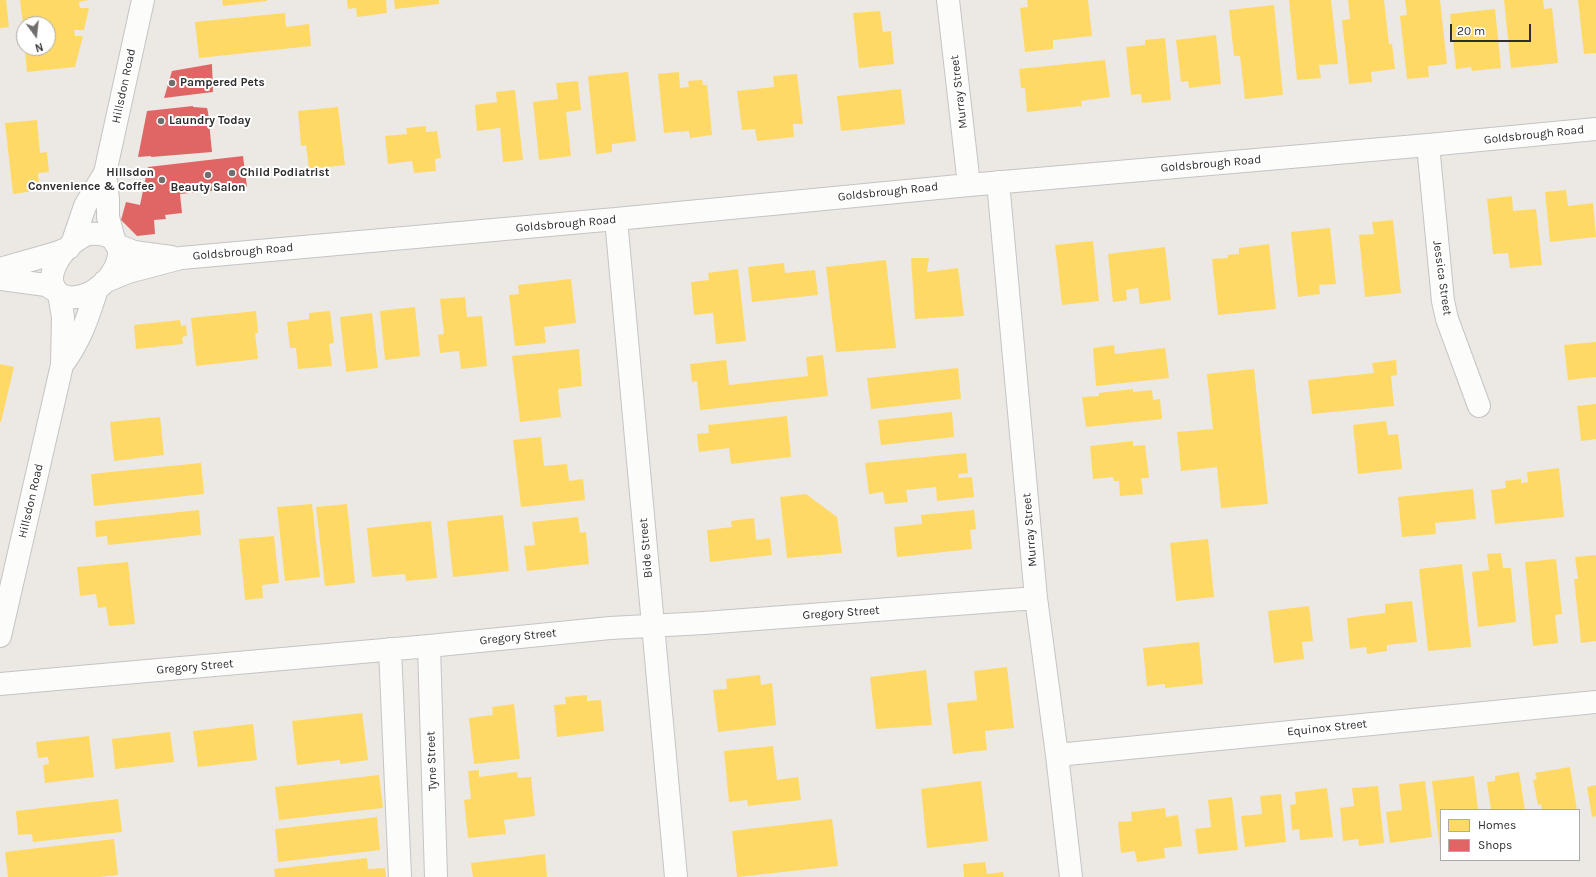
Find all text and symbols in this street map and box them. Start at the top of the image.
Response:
north arrow [16,16,56,56]
scale bar [1452,16,1533,42]
text: 20 m [1457,24,1485,38]
text: N [33,40,44,54]
street label: Hillsdon Road [109,47,139,125]
street label: Murray Street [947,54,971,130]
place label: Pampered Pets [180,76,265,90]
marker: Pampered Pets [167,78,177,88]
place label: Laundry Today [169,114,251,128]
marker: Laundry Today [156,116,166,126]
street label: Goldsbrough Road [1483,123,1585,147]
street label: Goldsbrough Road [1160,152,1262,176]
place label: Hillsdon Convenience & Coffee [28,166,154,194]
place label: Child Podiatrist [240,166,330,180]
marker: Child Podiatrist [227,168,237,178]
marker: Beauty Salon [203,170,213,180]
marker: Hillsdon Convenience & Coffee [157,175,167,185]
street label: Goldsbrough Road [837,180,939,204]
place label: Beauty Salon [170,181,246,195]
street label: Goldsbrough Road [515,212,617,236]
street label: Jessica Street [1430,239,1454,317]
street label: Goldsbrough Road [192,240,294,264]
street label: Hillsdon Road [15,462,47,540]
street label: Murray Street [1020,492,1040,568]
street label: Bide Street [636,517,656,579]
street label: Gregory Street [802,603,880,623]
street label: Gregory Street [479,626,557,648]
street label: Gregory Street [156,656,234,678]
street label: Equinox Street [1286,717,1368,739]
street label: Tyne Street [424,731,440,791]
legend [1440,809,1580,861]
text: Homes [1478,818,1516,832]
text: Shops [1478,838,1512,852]

